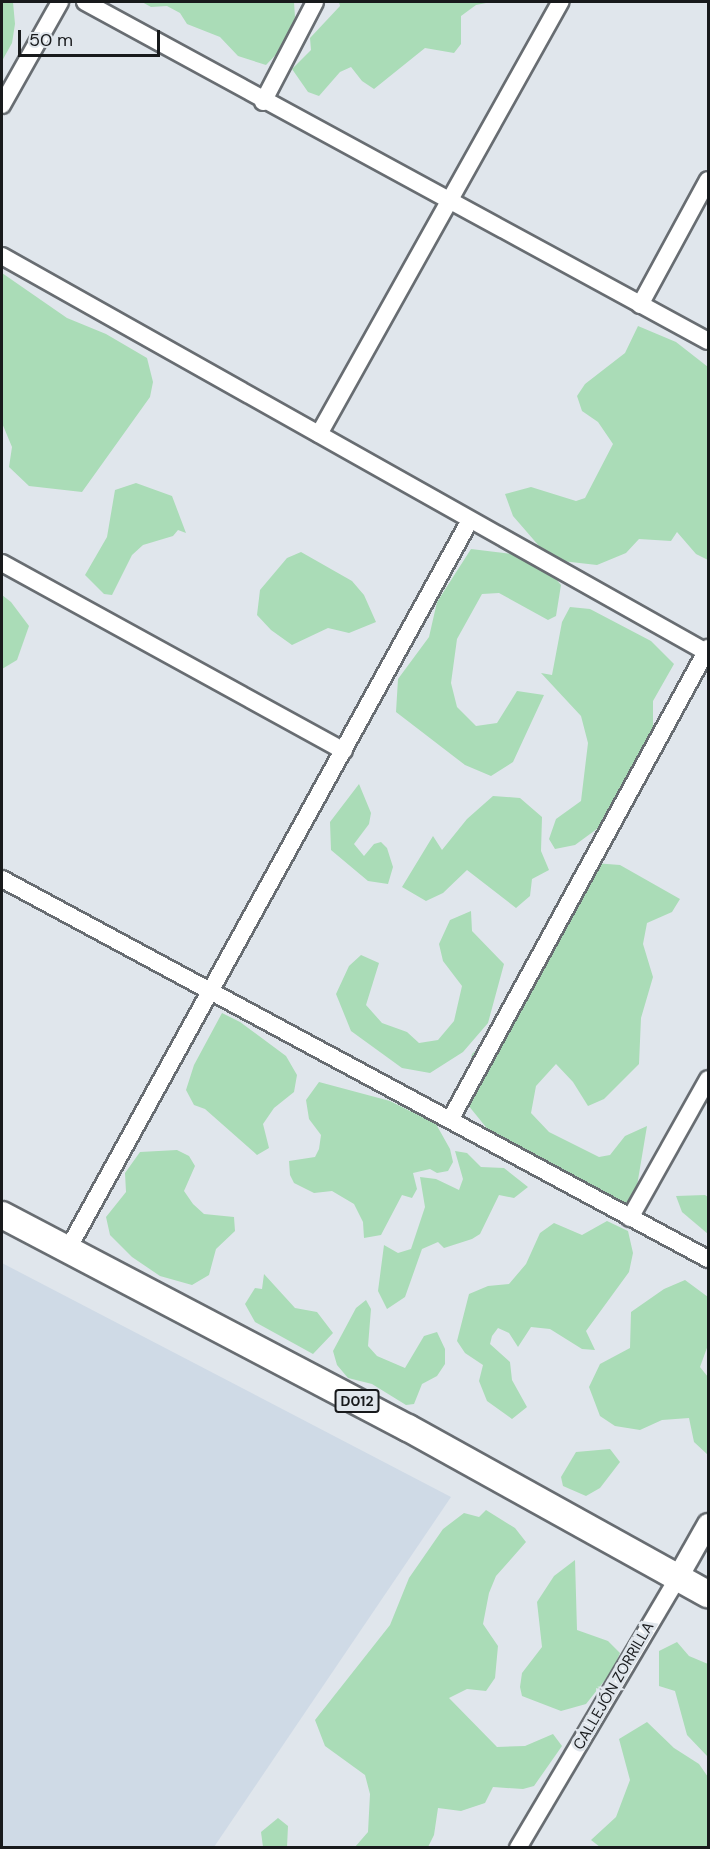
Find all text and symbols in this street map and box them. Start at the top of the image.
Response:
scale bar [21,18,164,56]
text: 50 m [29,28,73,52]
road number: D012 [334,1390,380,1412]
street label: CALLEJÓN ZORRILLA [570,1619,658,1753]

